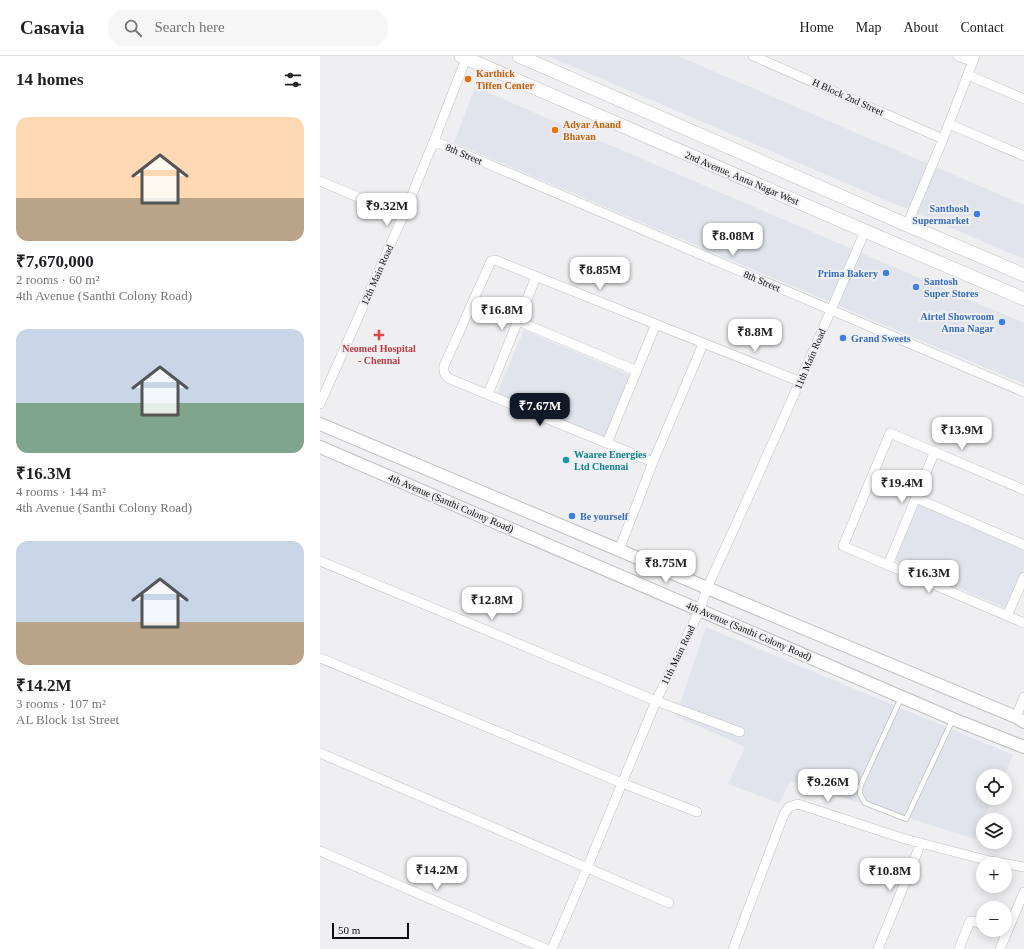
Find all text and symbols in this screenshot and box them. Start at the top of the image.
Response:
search box [108,10,388,46]
text: Casavia [20,17,84,38]
icon: search [122,17,144,39]
text: Search here [154,19,225,35]
text: Home [800,20,834,35]
text: Map [856,20,881,35]
text: About [903,20,938,35]
text: Contact [960,20,1004,35]
place label: Karthick Tiffen Center [476,68,534,91]
icon: filters [282,69,304,91]
text: 14 homes [16,70,84,89]
marker: Karthick Tiffen Center [463,74,473,84]
street label: H Block 2nd Street [811,76,886,118]
place label: Adyar Anand Bhavan [563,119,621,142]
marker: Adyar Anand Bhavan [550,125,560,135]
street label: 8th Street [444,141,484,167]
icon: home [124,143,196,215]
street label: 2nd Avenue, Anna Nagar West [684,149,801,207]
pin: ₹9.32M [354,193,420,227]
text: ₹9.32M [366,198,408,213]
place label: Santhosh Supermarket [912,203,970,226]
marker: Santhosh Supermarket [972,209,982,219]
pin: ₹8.08M [700,223,766,257]
text: ₹8.08M [712,228,754,243]
street label: 12th Main Road [359,243,395,307]
text: ₹7,670,000 [16,252,94,271]
pin: ₹8.85M [567,257,633,291]
text: ₹8.85M [579,262,621,277]
street label: 8th Street [742,268,782,294]
place label: Prima Bakery [818,268,878,279]
marker: Prima Bakery [881,268,891,278]
text: 2 rooms · 60 m² [16,272,99,287]
place label: Santosh Super Stores [924,276,978,299]
marker: Santosh Super Stores [911,282,921,292]
text: 4th Avenue (Santhi Colony Road) [16,288,192,303]
pin: ₹16.8M [469,297,535,331]
text: ₹16.8M [481,302,523,317]
place label: Airtel Showroom Anna Nagar [921,311,995,334]
marker: Airtel Showroom Anna Nagar [997,317,1007,327]
pin: ₹8.8M [727,319,783,353]
text: ₹8.8M [737,324,773,339]
street label: 11th Main Road [792,327,828,391]
marker: Neomed Hospital - Chennai [373,329,385,341]
marker: Grand Sweets [838,333,848,343]
place label: Grand Sweets [851,333,911,344]
place label: Neomed Hospital - Chennai [342,343,416,366]
icon: home [124,355,196,427]
pin: ₹7.67M [507,393,573,427]
text: ₹7.67M [519,398,561,413]
pin: ₹13.9M [929,417,995,451]
text: ₹13.9M [941,422,983,437]
place label: Waaree Energies Ltd Chennai [574,449,646,472]
marker: Waaree Energies Ltd Chennai [561,455,571,465]
text: ₹16.3M [16,464,72,483]
pin: ₹19.4M [869,470,935,504]
street label: 4th Avenue (Santhi Colony Road) [386,471,515,535]
text: ₹19.4M [881,475,923,490]
text: 4 rooms · 144 m² [16,484,106,499]
text: 4th Avenue (Santhi Colony Road) [16,500,192,515]
marker: Be yourself [567,511,577,521]
place label: Be yourself [580,511,629,522]
pin: ₹8.75M [633,550,699,584]
text: ₹8.75M [645,555,687,570]
pin: ₹16.3M [896,560,962,594]
text: ₹16.3M [908,565,950,580]
icon: home [124,567,196,639]
pin: ₹12.8M [459,587,525,621]
text: ₹12.8M [471,592,513,607]
street label: 4th Avenue (Santhi Colony Road) [684,599,813,663]
street label: 11th Main Road [659,624,697,686]
text: ₹14.2M [16,676,72,695]
text: 3 rooms · 107 m² [16,696,106,711]
text: AL Block 1st Street [16,712,119,727]
pin: ₹9.26M [795,769,861,803]
map controls [976,769,1012,937]
button: locate [976,769,1012,805]
text: ₹9.26M [807,774,849,789]
button: layers [976,813,1012,849]
pin: ₹14.2M [404,857,470,891]
button: + [976,857,1012,893]
pin: ₹10.8M [857,858,923,892]
text: ₹14.2M [416,862,458,877]
text: ₹10.8M [869,863,911,878]
button: − [976,901,1012,937]
scale bar [332,921,409,940]
text: 50 m [338,924,360,936]

